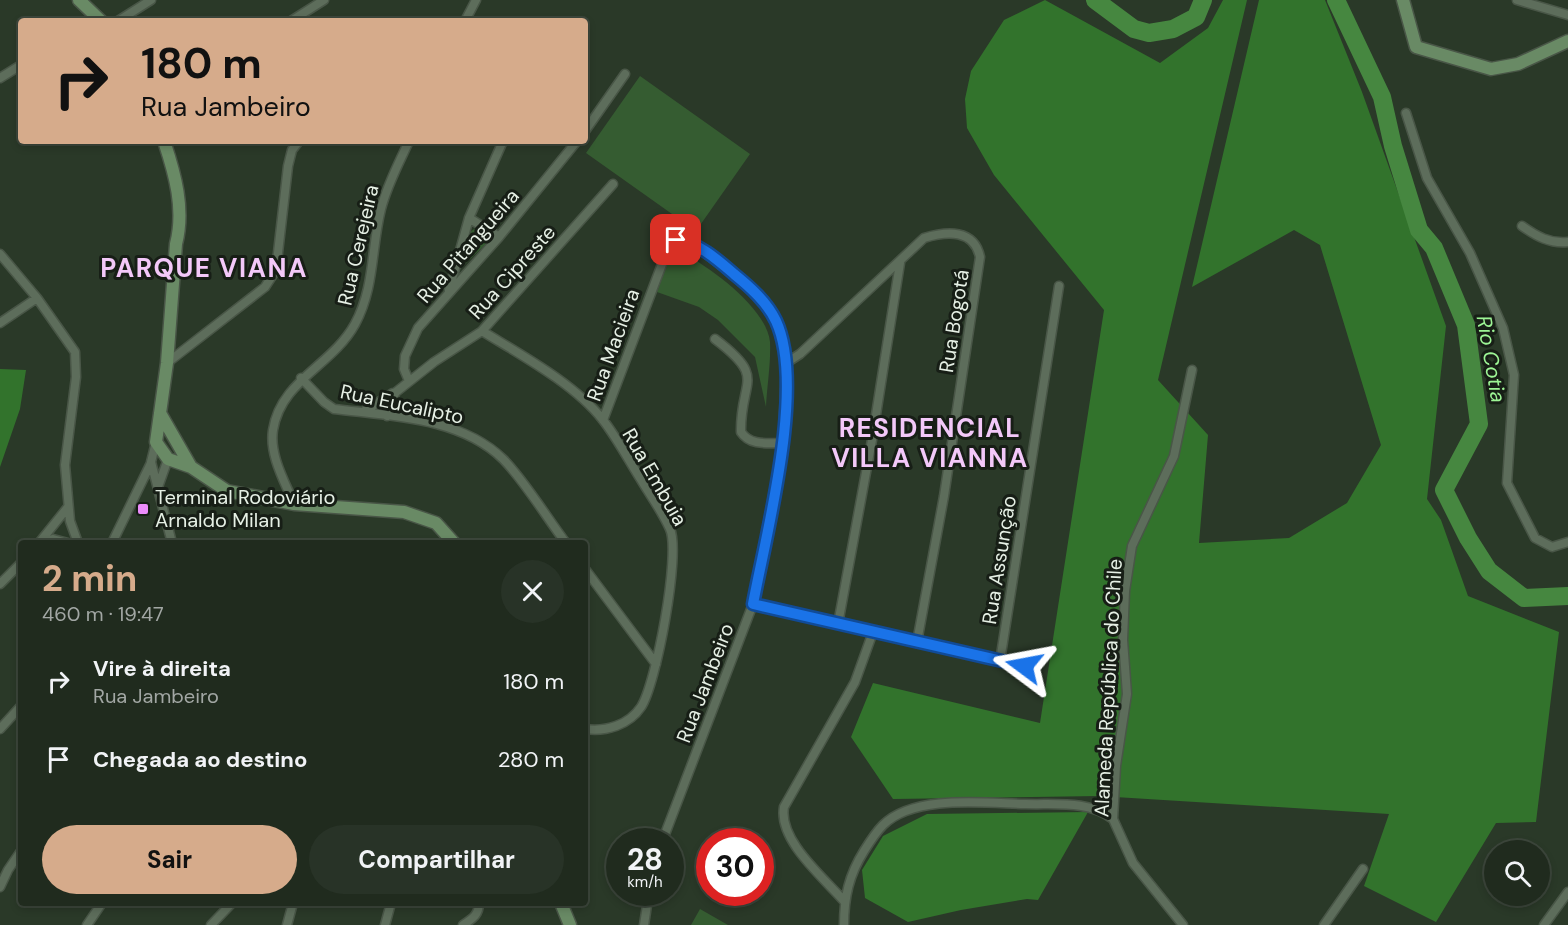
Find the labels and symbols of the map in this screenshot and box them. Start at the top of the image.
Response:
street label: Rua Cerejeira [332,182,384,308]
street label: Rua Pitangueira [411,183,525,309]
pin [650,214,701,265]
street label: Rua Cipreste [463,219,561,325]
district label: PARQUE VIANA [100,251,308,285]
street label: Rua Bogotá [933,268,975,374]
street label: Rua Macieira [581,285,645,405]
water label: Rio Cotia [1470,313,1512,405]
street label: Rua Eucalipto [338,378,466,430]
district label: RESIDENCIAL VILLA VIANNA [831,411,1029,475]
street label: Rua Embuia [617,424,693,530]
place label: Terminal Rodoviário Arnaldo Milan [155,484,335,533]
street label: Rua Assunção [976,494,1022,626]
marker: Terminal Rodoviário Arnaldo Milan [136,502,150,516]
street label: Alameda República do Chile [1088,558,1128,818]
street label: Rua Jambeiro [670,620,740,746]
position arrow [992,634,1056,698]
speed limit sign: 30 [696,828,774,906]

